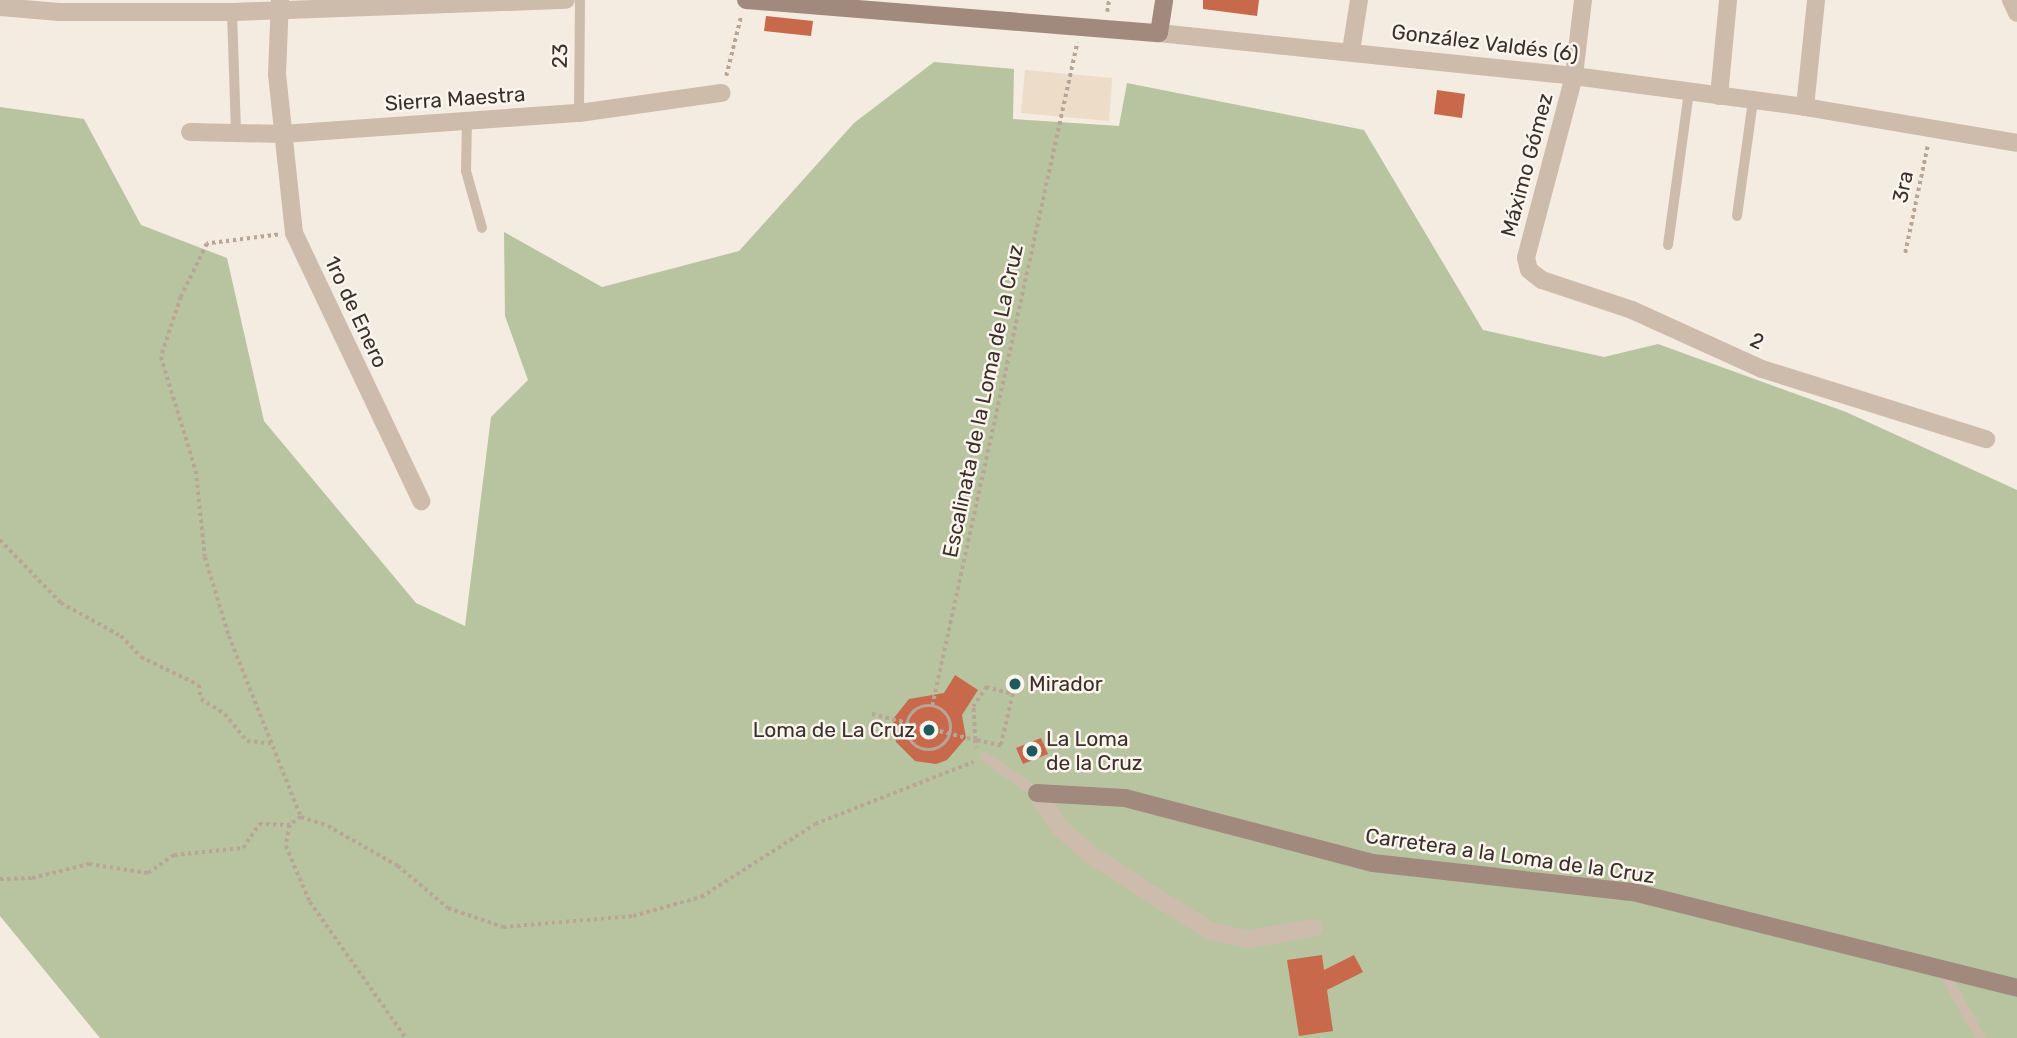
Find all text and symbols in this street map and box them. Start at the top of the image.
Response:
street label: González Valdés (6) [1390,19,1580,67]
street label: 23 [547,43,573,69]
street label: Sierra Maestra [384,82,526,116]
street label: Máximo Gómez [1496,90,1558,240]
street label: 3ra [1887,169,1919,205]
street label: Escalinata de la Loma de La Cruz [937,242,1029,560]
street label: 1ro de Enero [319,252,393,372]
street label: 2 [1746,327,1768,355]
place label: Mirador [1029,671,1103,697]
marker: Mirador [1007,676,1023,692]
place label: Loma de La Cruz [753,717,915,743]
marker: Loma de La Cruz [921,722,937,738]
place label: La Loma de la Cruz [1046,726,1143,776]
marker: La Loma de la Cruz [1024,743,1040,759]
street label: Carretera a la Loma de la Cruz [1364,823,1656,889]

